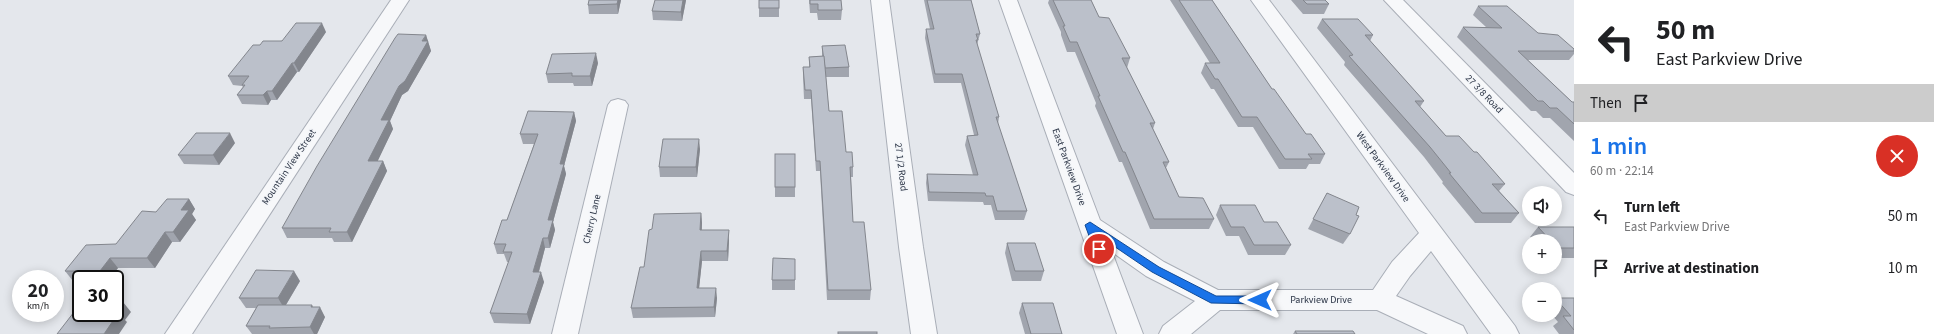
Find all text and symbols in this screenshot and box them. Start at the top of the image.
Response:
text: 50 m [1656,10,1715,50]
icon: left [1590,16,1642,68]
text: East Parkview Drive [1656,47,1802,72]
street label: 27 3/8 Road [1462,72,1506,116]
icon: arrive [1630,92,1652,114]
text: Then [1590,93,1622,114]
street label: Mountain View Street [258,126,320,208]
street label: East Parkview Drive [1049,126,1090,208]
street label: West Parkview Drive [1353,129,1413,205]
text: 1 min [1590,129,1647,164]
button: close [1876,135,1918,177]
street label: 27 1/2 Road [891,142,911,192]
text: 60 m · 22:14 [1590,162,1654,180]
map controls [1522,186,1562,322]
button: sound [1522,186,1562,226]
street label: Cherry Lane [580,193,604,245]
text: Turn left [1624,197,1680,218]
icon: left [1590,205,1612,227]
text: 50 m [1888,206,1918,227]
text: East Parkview Drive [1624,218,1730,236]
pin [1082,232,1116,266]
button: + [1522,234,1562,274]
icon: arrive [1088,238,1110,260]
icon: arrive [1590,257,1612,279]
text: Arrive at destination [1624,258,1759,279]
text: 10 m [1888,258,1918,279]
speed limit sign: 30 [72,270,124,322]
text: 20 [27,277,49,305]
position arrow [1239,279,1281,321]
button: − [1522,282,1562,322]
street label: Parkview Drive [1290,293,1352,307]
text: km/h [27,299,49,313]

